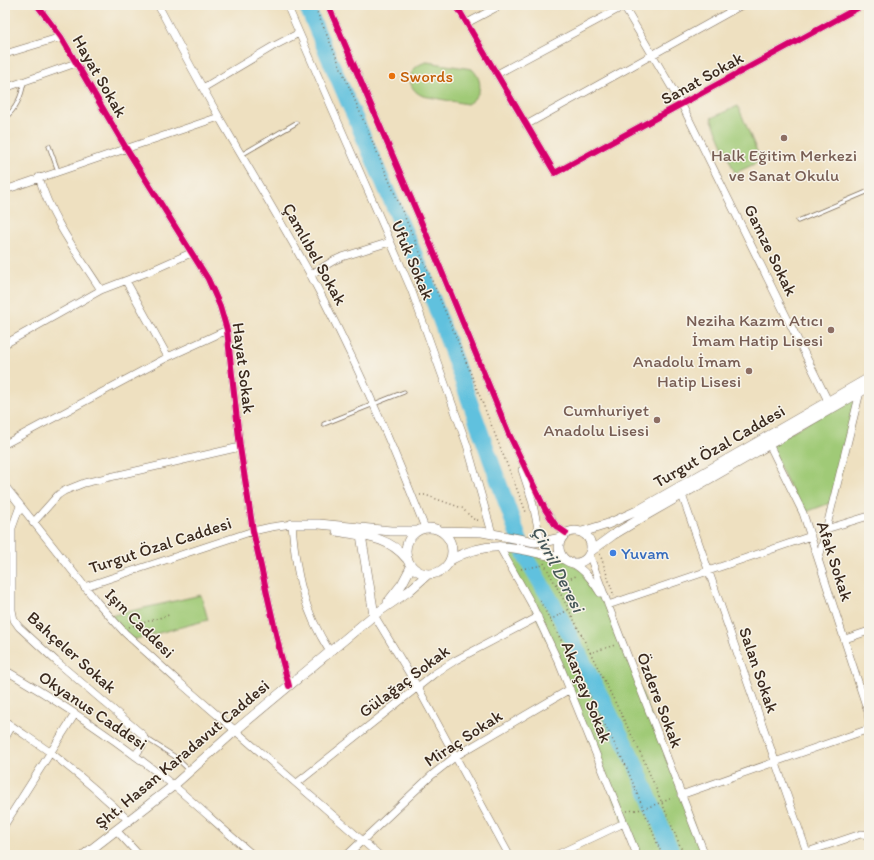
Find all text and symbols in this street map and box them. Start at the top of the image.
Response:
street label: Hayat Sokak [68,31,132,121]
street label: Sanat Sokak [657,47,747,109]
place label: Swords [400,66,453,86]
marker: Swords [387,71,397,81]
marker: Halk Eğitim Merkezi ve Sanat Okulu [779,133,789,143]
place label: Halk Eğitim Merkezi ve Sanat Okulu [711,145,857,185]
street label: Çamlıbel Sokak [279,200,351,309]
street label: Gamze Sokak [740,201,802,299]
street label: Ufuk Sokak [387,217,439,303]
place label: Neziha Kazım Atıcı İmam Hatip Lisesi [686,310,823,350]
street label: Hayat Sokak [228,321,260,415]
marker: Neziha Kazım Atıcı İmam Hatip Lisesi [826,325,836,335]
place label: Anadolu İmam Hatip Lisesi [633,351,741,391]
marker: Anadolu İmam Hatip Lisesi [744,366,754,376]
place label: Cumhuriyet Anadolu Lisesi [543,400,650,440]
street label: Turgut Özal Caddesi [650,400,788,492]
marker: Cumhuriyet Anadolu Lisesi [652,415,662,425]
street label: Turgut Özal Caddesi [86,513,234,577]
street label: Afak Sokak [813,519,857,604]
water label: Çivril Deresi [527,522,590,618]
place label: Yuvam [621,543,670,563]
marker: Yuvam [608,548,618,558]
street label: Işın Caddesi [101,584,179,662]
street label: Bahçeler Sokak [23,607,121,697]
street label: Salan Sokak [735,625,783,716]
street label: Akarçay Sokak [558,638,617,746]
street label: Gülağaç Sokak [355,640,453,722]
street label: Özdere Sokak [633,649,687,751]
street label: Okyanus Caddesi [35,666,151,754]
street label: Şht. Hasan Karadavut Caddesi [91,675,273,833]
street label: Miraç Sokak [420,705,506,771]

